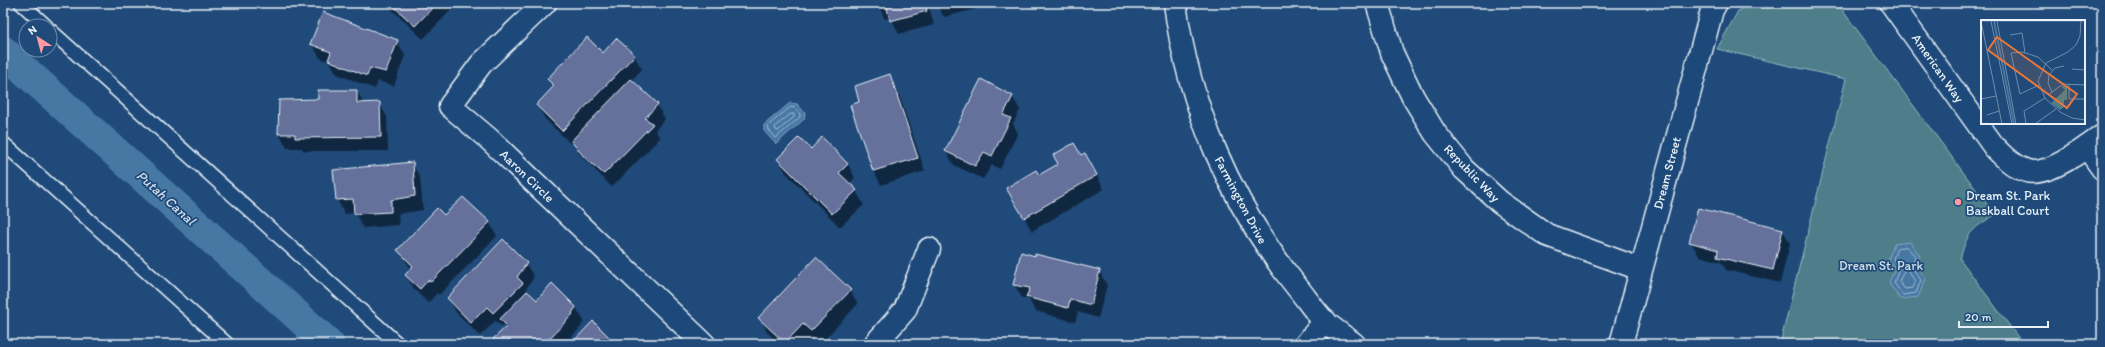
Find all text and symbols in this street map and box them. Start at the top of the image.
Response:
north arrow [18,18,58,58]
inset map [1981,20,2085,124]
text: N [26,23,39,38]
street label: American Way [1909,31,1967,105]
street label: Dream Street [1650,135,1684,211]
street label: Republic Way [1441,141,1503,205]
street label: Aaron Circle [497,146,557,206]
street label: Farmington Drive [1212,154,1270,246]
water label: Putah Canal [133,167,200,230]
place label: Dream St. Park Baskball Court [1966,188,2051,218]
marker: Dream St. Park Baskball Court [1953,197,1963,207]
park label: Dream St. Park [1839,258,1923,273]
scale bar [1959,303,2048,329]
text: 20 m [1965,310,1992,324]

